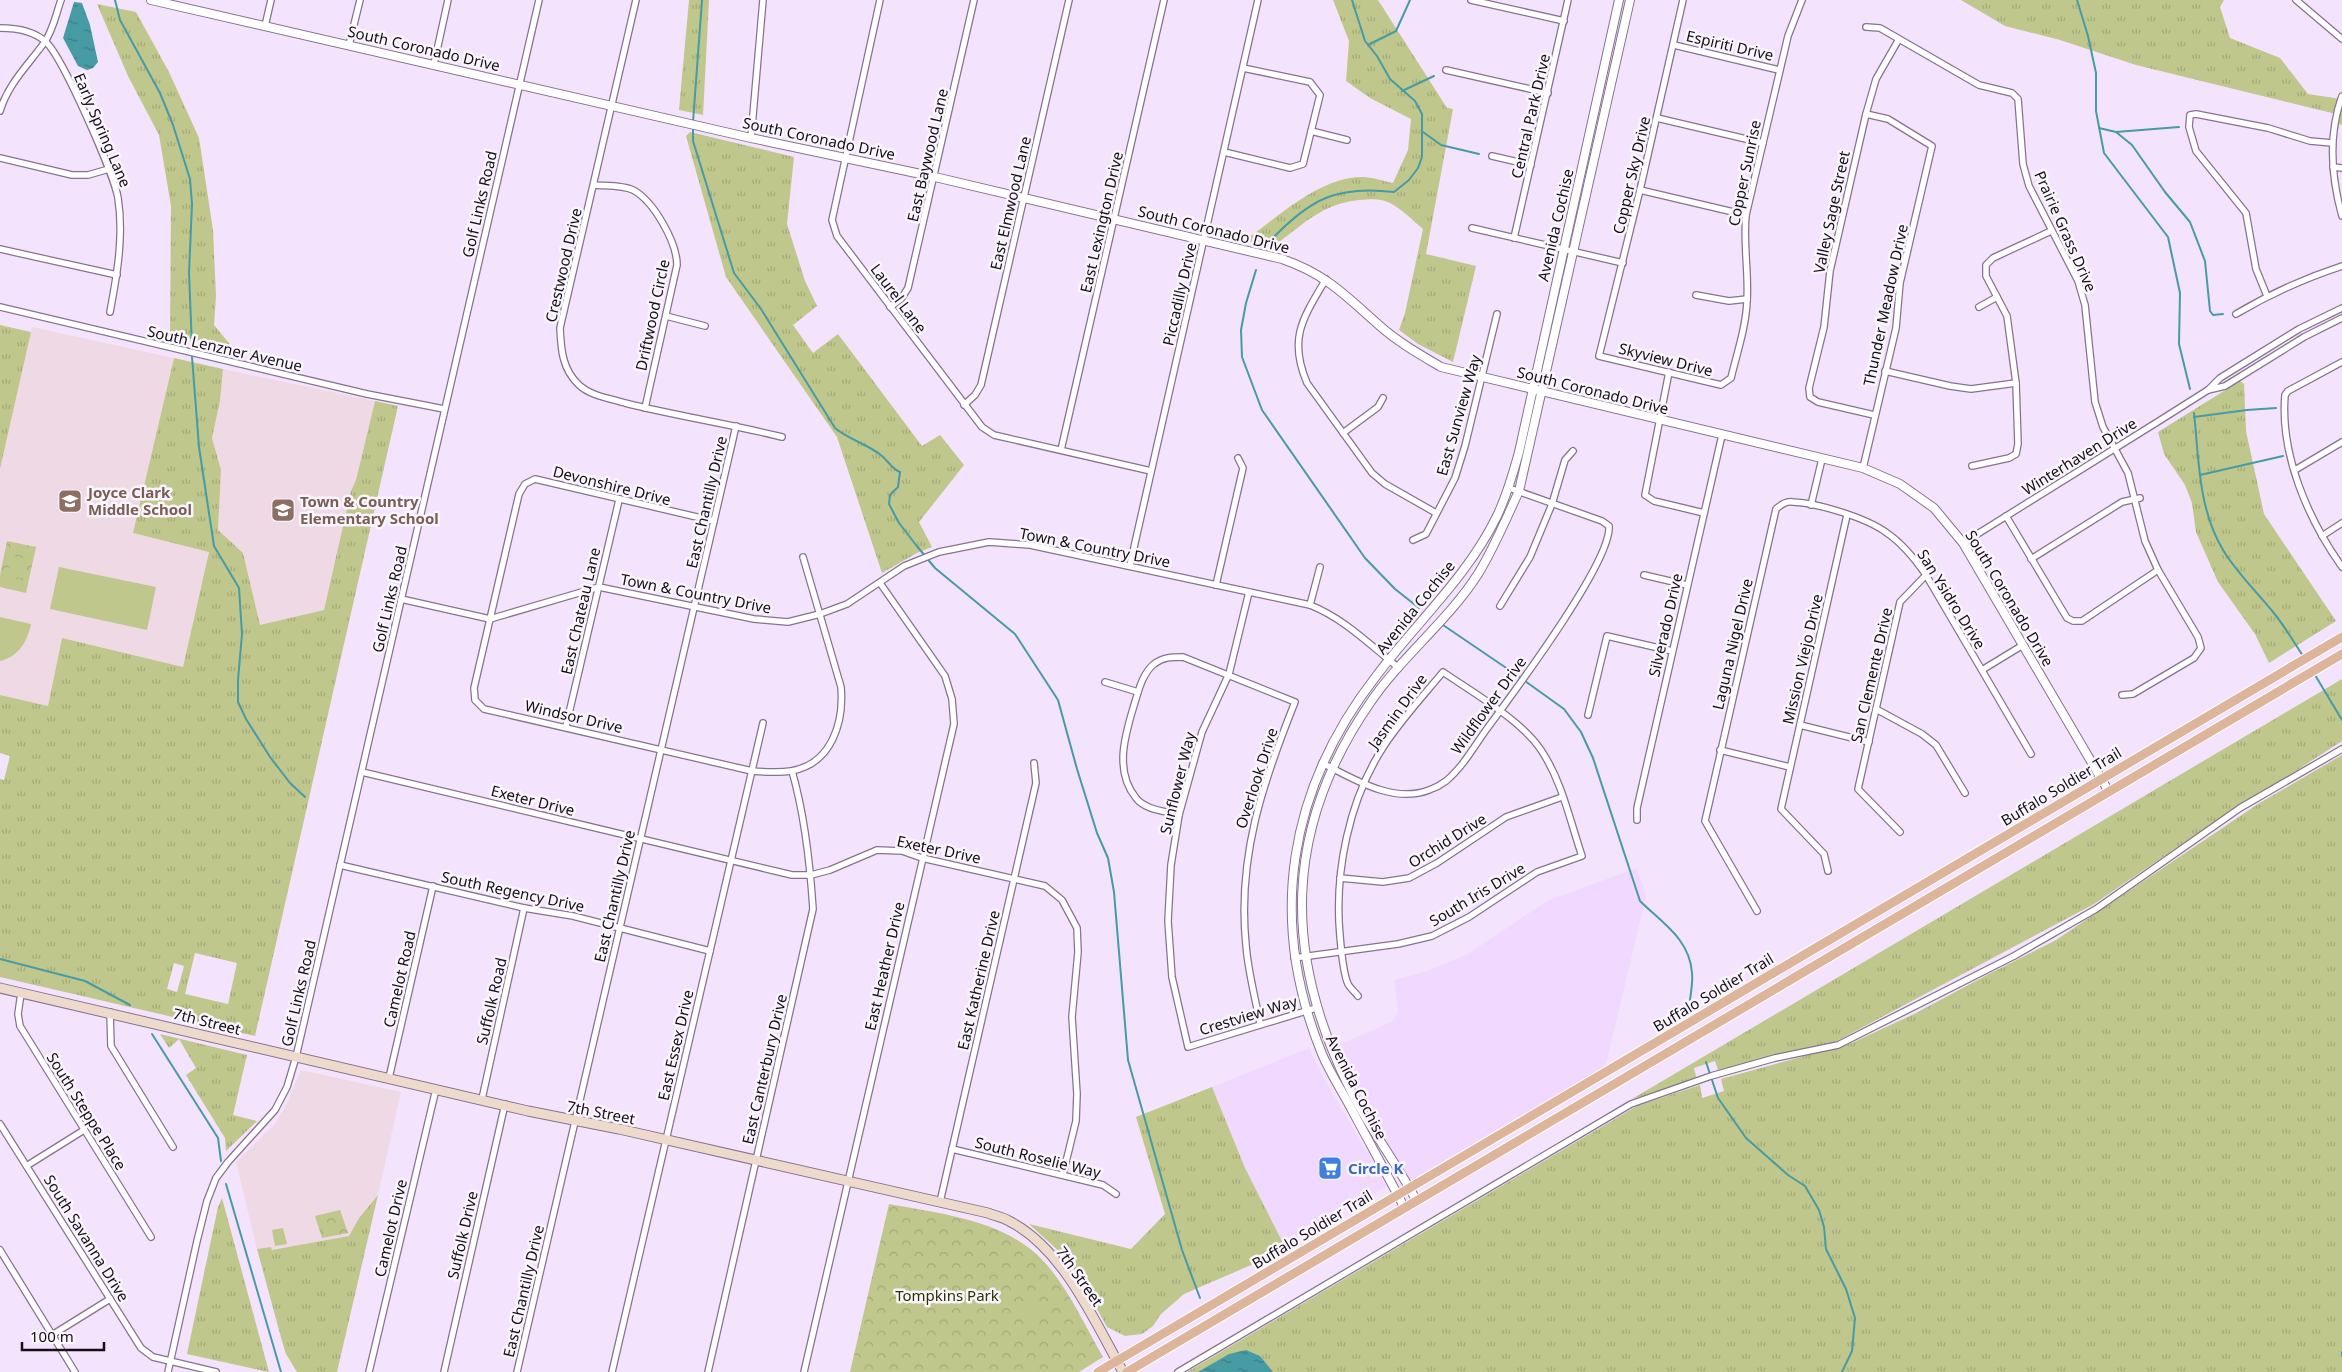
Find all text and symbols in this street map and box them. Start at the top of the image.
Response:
street label: South Coronado Drive [346,21,502,75]
street label: Espiriti Drive [1684,25,1776,65]
street label: Central Park Drive [1506,52,1554,180]
street label: Early Spring Lane [70,70,136,190]
street label: East Baywood Lane [902,86,952,224]
street label: South Coronado Drive [741,112,897,164]
street label: Copper Sky Drive [1608,114,1654,236]
street label: Copper Sunrise [1723,118,1765,228]
street label: East Elmwood Lane [985,134,1035,272]
street label: Valley Sage Street [1808,148,1854,275]
street label: Golf Links Road [457,149,501,259]
street label: East Lexington Drive [1075,149,1127,295]
street label: Avenida Cochise [1532,167,1578,283]
street label: Prairie Grass Drive [2030,167,2102,295]
street label: South Coronado Drive [1136,200,1292,258]
street label: Crestwood Drive [540,206,586,324]
street label: Thunder Meadow Drive [1858,222,1912,388]
street label: Piccadilly Drive [1157,240,1201,348]
street label: Driftwood Circle [630,257,674,373]
street label: Laurel Lane [866,259,932,337]
street label: South Lenzner Avenue [146,320,304,376]
street label: Skyview Drive [1617,338,1715,380]
street label: East Sunview Way [1431,352,1485,478]
street label: South Coronado Drive [1515,361,1671,419]
street label: Winterhaven Drive [2018,413,2140,499]
street label: East Chantilly Drive [681,434,731,570]
street label: Devonshire Drive [551,461,673,509]
place label: Joyce Clark Middle School [86,482,192,519]
school or university icon: Joyce Clark Middle School [57,488,83,514]
place label: Town & Country Elementary School [300,491,439,528]
school or university icon: Town & Country Elementary School [270,497,296,523]
street label: Town & Country Drive [1018,523,1172,571]
street label: South Coronado Drive [1961,526,2059,670]
street label: Golf Links Road [367,544,411,654]
street label: East Chateau Lane [556,545,604,677]
street label: San Ysidro Drive [1913,545,1991,653]
street label: Avenida Cochise [1371,556,1459,658]
street label: Town & Country Drive [619,569,773,617]
street label: Silverado Drive [1643,571,1687,679]
street label: Laguna Nigel Drive [1707,576,1757,712]
street label: Mission Viejo Drive [1777,592,1827,726]
street label: San Clemente Drive [1846,605,1896,745]
street label: Wildflower Drive [1446,652,1530,758]
street label: Jasmin Drive [1362,670,1431,754]
street label: Windsor Drive [523,695,625,737]
street label: Overlook Drive [1230,725,1282,831]
street label: Sunflower Way [1155,729,1199,836]
street label: Buffalo Soldier Trail [1997,742,2125,830]
street label: Exeter Drive [489,780,577,820]
street label: Orchid Drive [1404,808,1490,872]
street label: East Chantilly Drive [589,828,639,964]
street label: Exeter Drive [895,830,983,868]
street label: South Iris Drive [1425,857,1529,931]
street label: South Regency Drive [440,866,586,916]
street label: East Heather Drive [859,900,909,1032]
street label: East Katherine Drive [952,908,1004,1052]
street label: Camelot Road [378,929,420,1029]
street label: Golf Links Road [276,938,320,1048]
street label: Buffalo Soldier Trail [1649,948,1777,1036]
street label: Suffolk Road [471,956,511,1046]
street label: East Essex Drive [653,988,697,1102]
street label: Crestview Way [1197,990,1300,1039]
street label: East Canterbury Drive [737,992,791,1146]
street label: 7th Street [171,1003,243,1039]
street label: Avenida Cochise [1322,1031,1392,1143]
street label: South Steppe Place [43,1048,131,1174]
street label: 7th Street [565,1096,637,1129]
street label: South Roselie Way [973,1132,1103,1182]
supermarket icon: Circle K [1317,1155,1343,1181]
place label: Circle K [1348,1158,1404,1178]
street label: South Savanna Drive [40,1171,134,1305]
street label: Camelot Drive [369,1177,411,1279]
street label: Buffalo Soldier Trail [1248,1185,1376,1273]
street label: Suffolk Drive [442,1189,482,1281]
street label: East Chantilly Drive [498,1223,548,1359]
street label: 7th Street [1052,1242,1108,1310]
park label: Tompkins Park [895,1285,999,1305]
scale bar [22,1320,105,1352]
text: 100 m [30,1326,74,1346]

